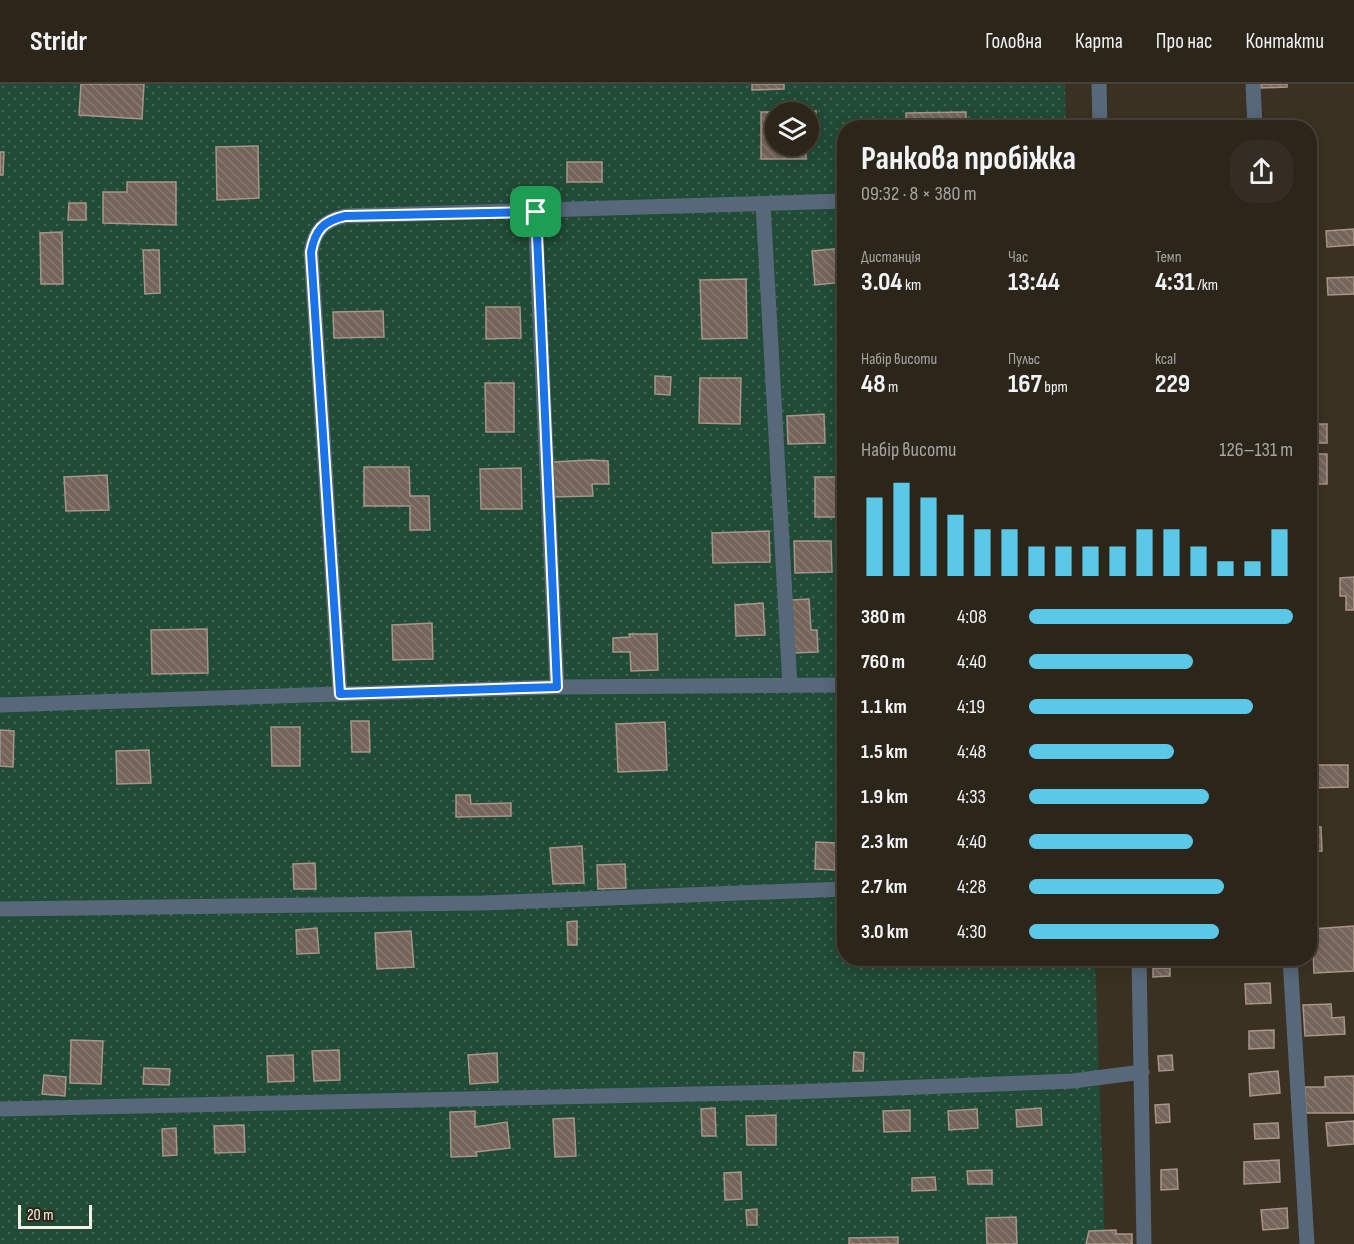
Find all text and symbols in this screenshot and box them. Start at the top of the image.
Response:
text: Stridr [30,25,87,58]
text: Головна [985,29,1042,54]
text: Карта [1075,29,1123,54]
text: Про нас [1156,29,1212,54]
text: Контакти [1245,29,1324,54]
map controls [765,102,819,156]
button: layers [765,102,819,156]
text: Ранкова пробіжка [861,139,1076,179]
button: share [1230,140,1293,203]
text: 09:32 · 8 × 380 m [861,182,977,206]
pin [510,186,561,237]
icon: arrive [519,195,552,228]
text: Дистанція [861,248,921,267]
text: Час [1008,248,1028,267]
text: Темп [1155,248,1182,267]
text: 3.04 [861,267,902,298]
text: 13:44 [1008,267,1060,298]
text: 4:31 [1155,267,1195,298]
text: km [902,276,921,295]
text: /km [1195,276,1218,295]
text: Набір висоти [861,350,937,369]
text: Пульс [1008,350,1040,369]
text: kcal [1155,350,1176,369]
text: 48 [861,369,885,400]
text: 167 [1008,369,1042,400]
text: 229 [1155,369,1190,400]
text: m [885,378,898,397]
text: bpm [1042,378,1068,397]
text: Набір висоти [861,438,956,462]
text: 126–131 m [1219,438,1293,462]
text: 380 m [861,605,905,629]
text: 4:08 [957,605,987,629]
text: 760 m [861,650,905,674]
text: 4:40 [957,650,986,674]
text: 1.1 km [861,695,907,719]
text: 4:19 [957,695,985,719]
text: 1.5 km [861,740,907,764]
text: 4:48 [957,740,986,764]
text: 1.9 km [861,785,908,809]
text: 4:33 [957,785,986,809]
text: 2.3 km [861,830,908,854]
text: 4:40 [957,830,986,854]
text: 2.7 km [861,875,907,899]
text: 4:28 [957,875,986,899]
text: 3.0 km [861,920,908,944]
text: 4:30 [957,920,986,944]
scale bar [18,1202,92,1230]
text: 20 m [27,1206,54,1225]

